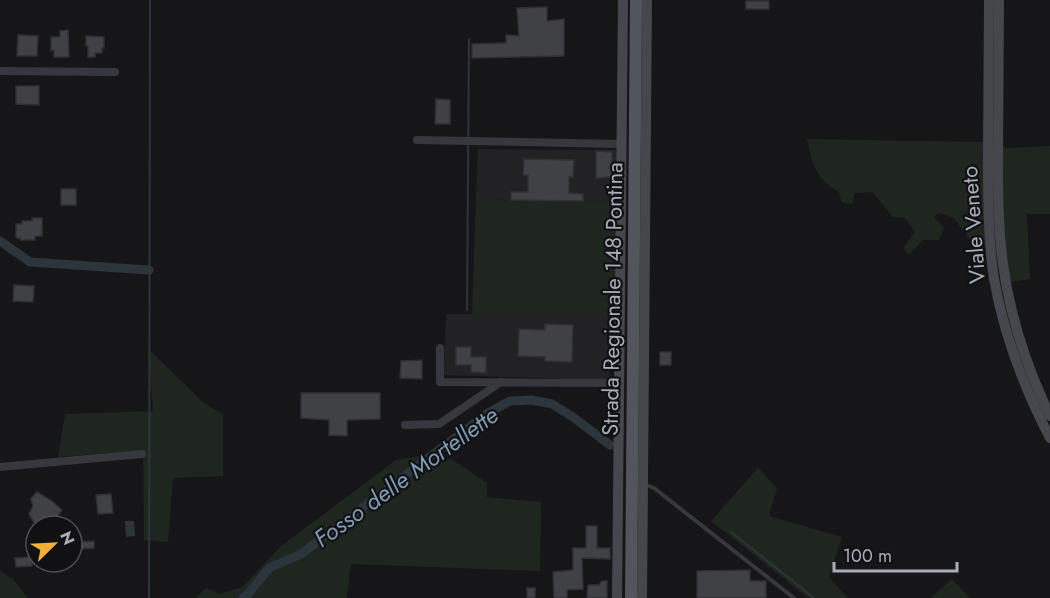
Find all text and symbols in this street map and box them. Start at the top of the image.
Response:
street label: Strada Regionale 148 Pontina [594,162,630,436]
street label: Viale Veneto [953,165,993,285]
water label: Fosso delle Mortellette [306,398,505,556]
north arrow [24,514,84,574]
text: N [54,528,80,549]
scale bar [834,535,957,573]
text: 100 m [843,543,892,569]

